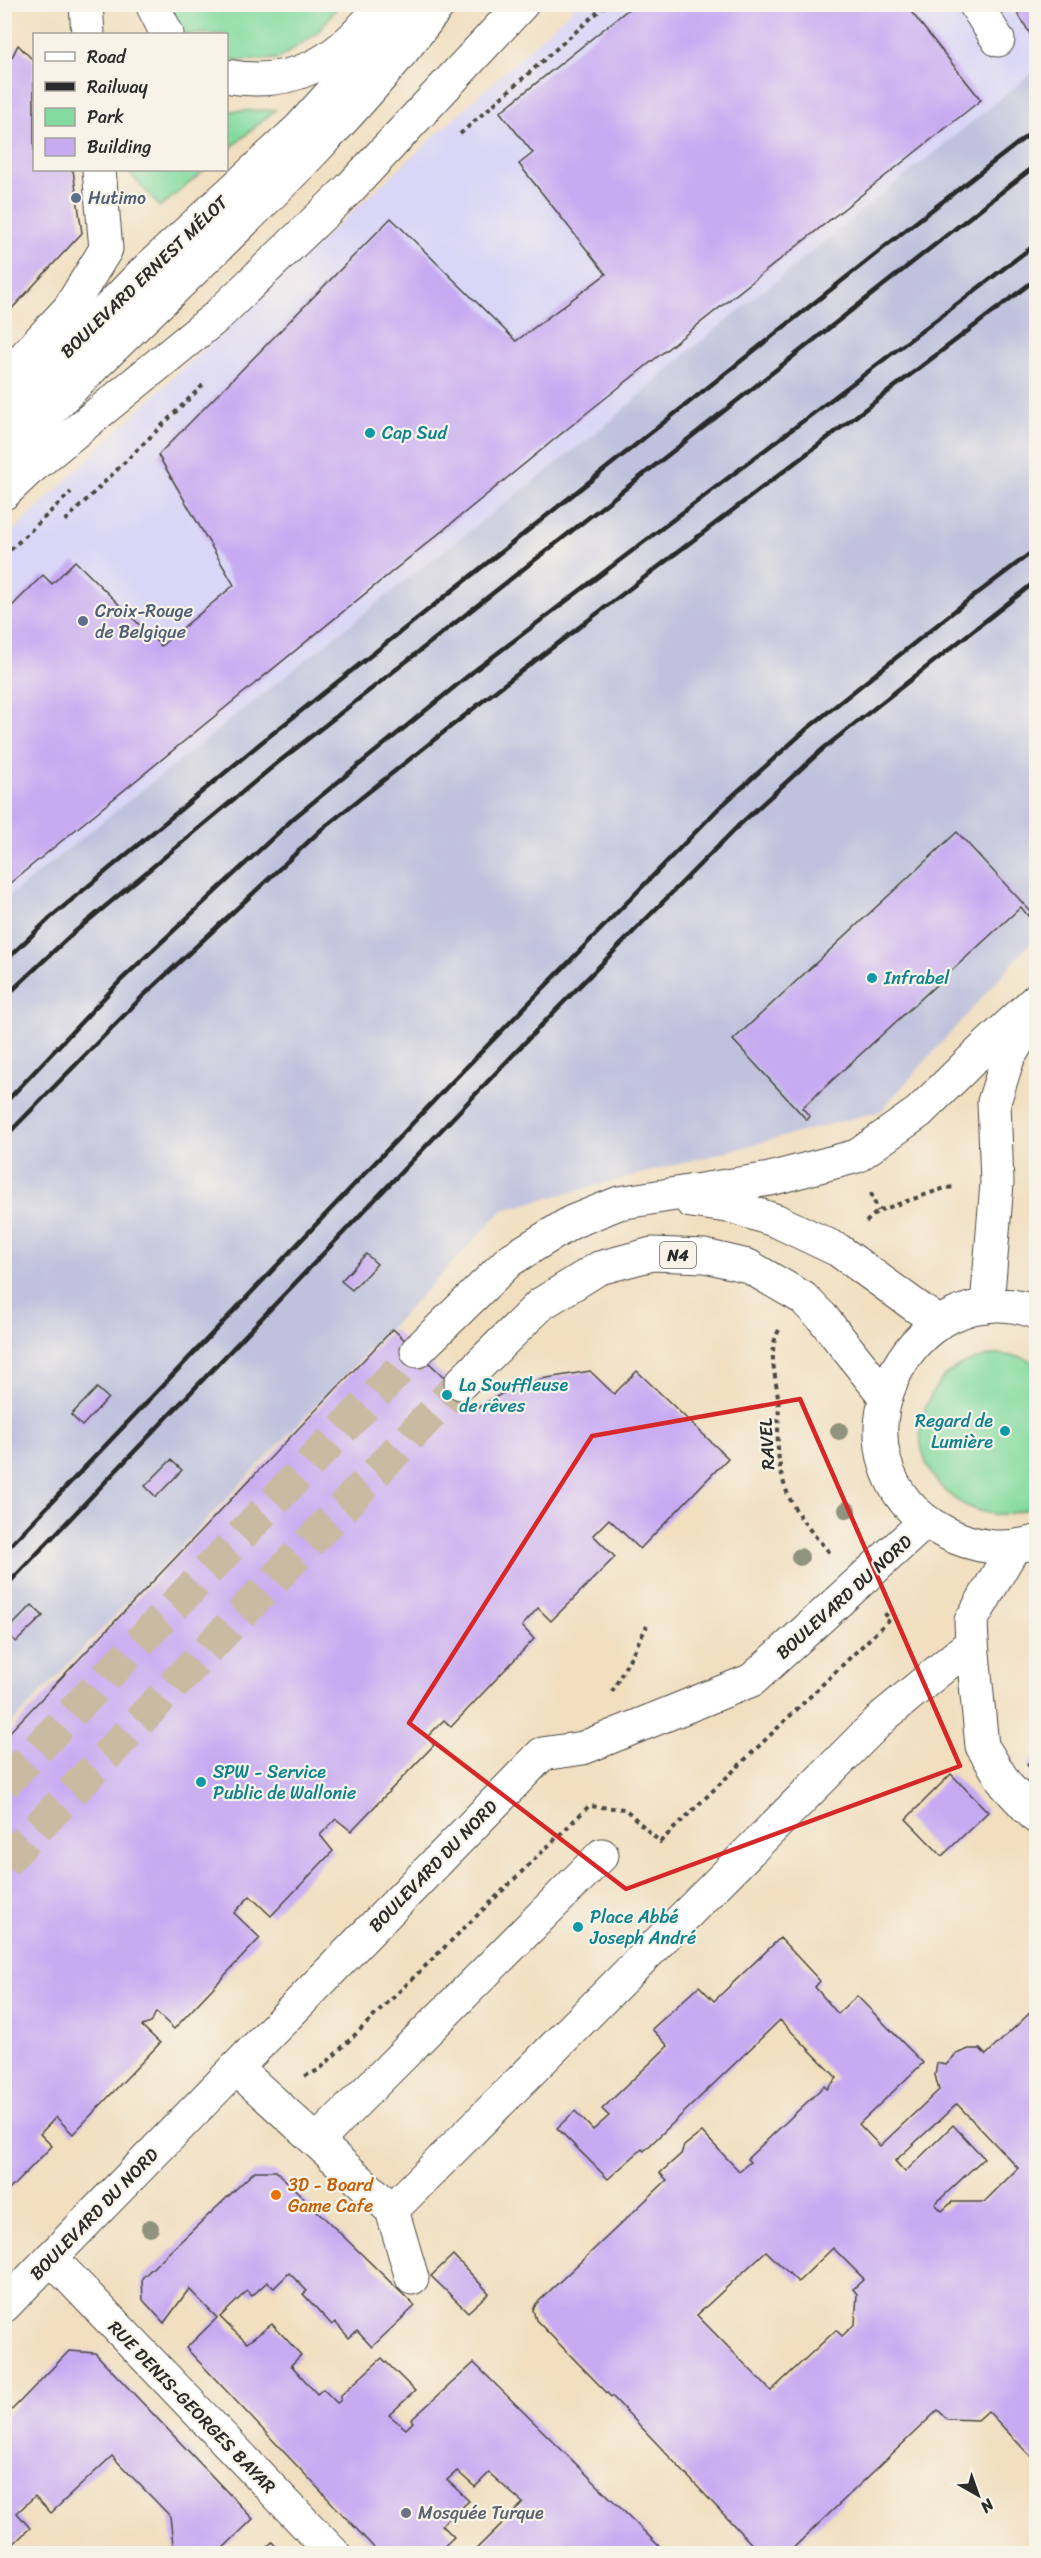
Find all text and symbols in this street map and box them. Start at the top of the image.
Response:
legend [33,33,228,171]
text: Road [87,41,127,73]
text: Railway [87,71,149,103]
text: Park [87,101,124,133]
text: Building [87,131,151,163]
place label: Hutimo [88,182,146,214]
street label: BOULEVARD ERNEST MÉLOT [52,187,236,366]
marker: Hutimo [69,191,83,205]
place label: Cap Sud [382,417,448,449]
marker: Cap Sud [363,426,377,440]
place label: Croix-Rouge de Belgique [95,595,193,648]
marker: Croix-Rouge de Belgique [76,614,90,628]
place label: Infrabel [883,962,950,994]
marker: Infrabel [865,971,879,985]
road number: N4 [660,1242,696,1268]
place label: La Souffleuse de rêves [459,1369,568,1422]
marker: La Souffleuse de rêves [440,1388,454,1402]
place label: Regard de Lumière [915,1405,993,1458]
street label: RAVEL [750,1417,784,1471]
marker: Regard de Lumière [998,1424,1012,1438]
street label: BOULEVARD DU NORD [768,1526,920,1667]
place label: SPW - Service Public de Wallonie [213,1756,356,1809]
marker: SPW - Service Public de Wallonie [194,1775,208,1789]
street label: BOULEVARD DU NORD [361,1792,505,1940]
place label: Place Abbé Joseph André [589,1901,696,1954]
marker: Place Abbé Joseph André [571,1920,585,1934]
street label: BOULEVARD DU NORD [22,2140,166,2288]
place label: 3D - Board Game Cafe [288,2169,374,2222]
marker: 3D - Board Game Cafe [269,2188,283,2202]
street label: RUE DENIS-GEORGES BAYAR [100,2313,284,2501]
north arrow [948,2465,1008,2525]
text: N [973,2491,1002,2521]
place label: Mosquée Turque [418,2497,544,2529]
marker: Mosquée Turque [399,2506,413,2520]

